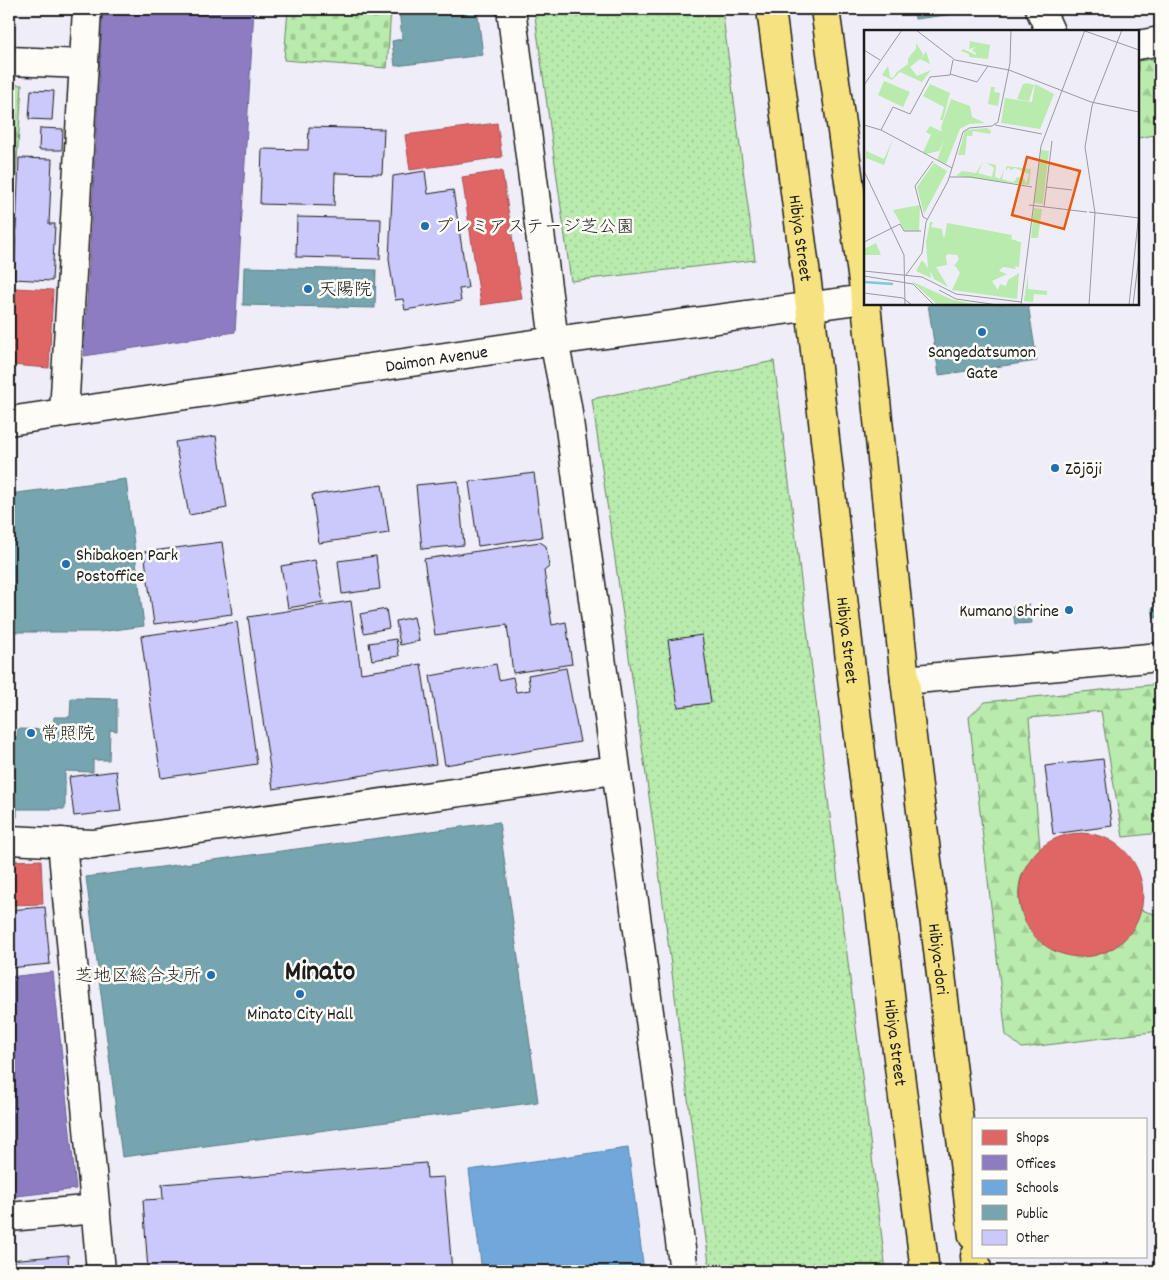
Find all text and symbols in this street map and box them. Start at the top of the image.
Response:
inset map [864,30,1139,305]
street label: Hibiya Street [781,193,817,284]
place label: プレミアステージ芝公園 [435,216,634,241]
marker: プレミアステージ芝公園 [419,220,431,232]
place label: 天陽院 [318,279,372,304]
marker: 天陽院 [302,283,314,295]
marker: Sangedatsumon Gate [976,326,988,338]
street label: Daimon Avenue [384,341,490,381]
place label: Sangedatsumon Gate [928,341,1036,387]
place label: Zōjōji [1065,458,1102,483]
marker: Zōjōji [1049,462,1061,474]
place label: Shibakoen Park Postoffice [76,544,178,590]
marker: Shibakoen Park Postoffice [60,558,72,570]
street label: Hibiya Street [828,596,863,686]
place label: Kumano Shrine [959,600,1059,625]
marker: Kumano Shrine [1063,604,1075,616]
place label: 常照院 [41,723,95,748]
marker: 常照院 [25,727,37,739]
street label: Hibiya-dori [920,922,953,996]
district label: Minato [285,954,355,994]
place label: 芝地区総合支所 [75,965,201,990]
marker: 芝地区総合支所 [205,969,217,981]
marker: Minato City Hall [294,988,306,1000]
street label: Hibiya Street [876,998,911,1088]
place label: Minato City Hall [247,1003,354,1028]
legend [972,1118,1146,1258]
text: Shops [1016,1128,1049,1150]
text: Offices [1016,1154,1056,1176]
text: Schools [1016,1178,1059,1200]
text: Public [1016,1204,1048,1226]
text: Other [1016,1228,1050,1250]

